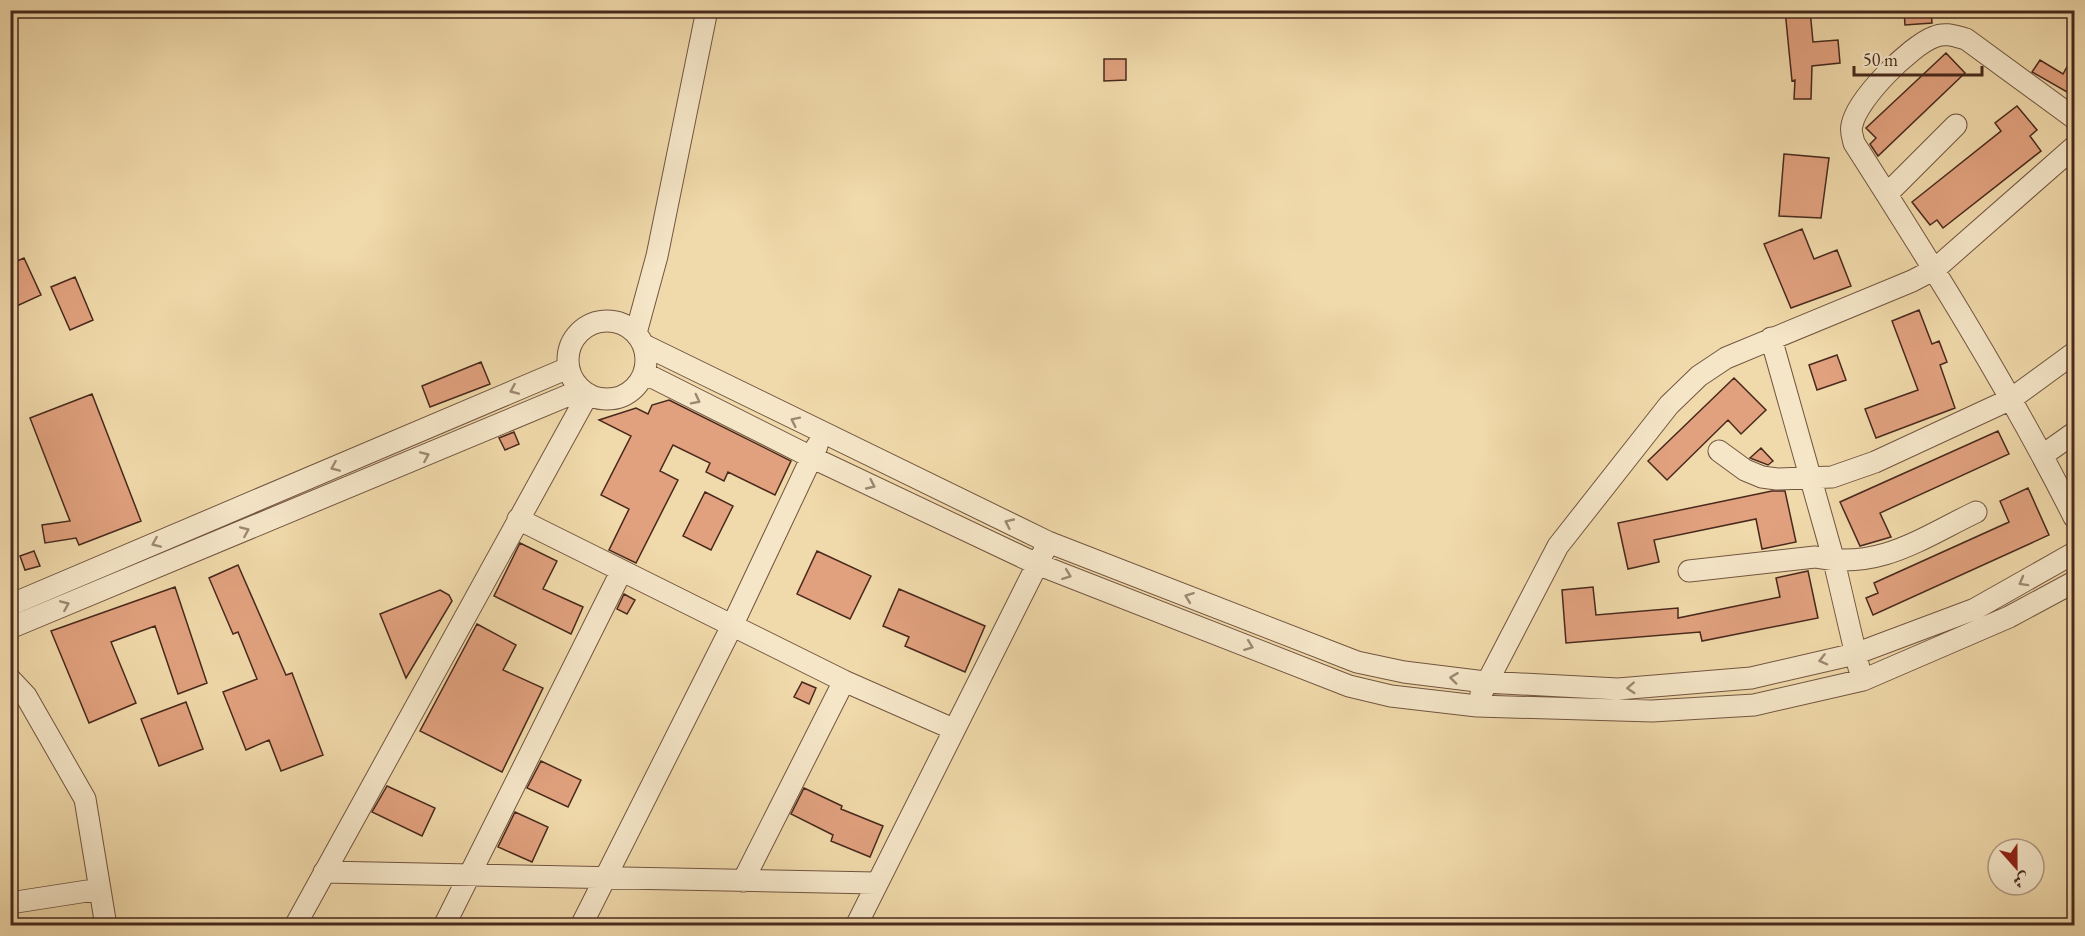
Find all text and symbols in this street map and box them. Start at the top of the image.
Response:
scale bar [1854,39,1982,77]
text: 50 m [1863,48,1898,71]
one-way arrow [510,383,521,395]
one-way arrow [690,392,701,404]
one-way arrow [790,416,801,428]
one-way arrow [418,451,429,463]
one-way arrow [330,460,341,472]
one-way arrow [864,478,875,490]
one-way arrow [1004,519,1015,531]
one-way arrow [238,526,249,538]
one-way arrow [151,536,162,548]
one-way arrow [1061,568,1072,581]
one-way arrow [2019,574,2030,586]
one-way arrow [1184,591,1195,604]
one-way arrow [58,600,69,612]
one-way arrow [1243,639,1254,652]
one-way arrow [1819,653,1829,666]
one-way arrow [1450,673,1459,685]
one-way arrow [1627,682,1636,695]
north arrow [1986,837,2046,897]
text: ش [2010,868,2032,893]

